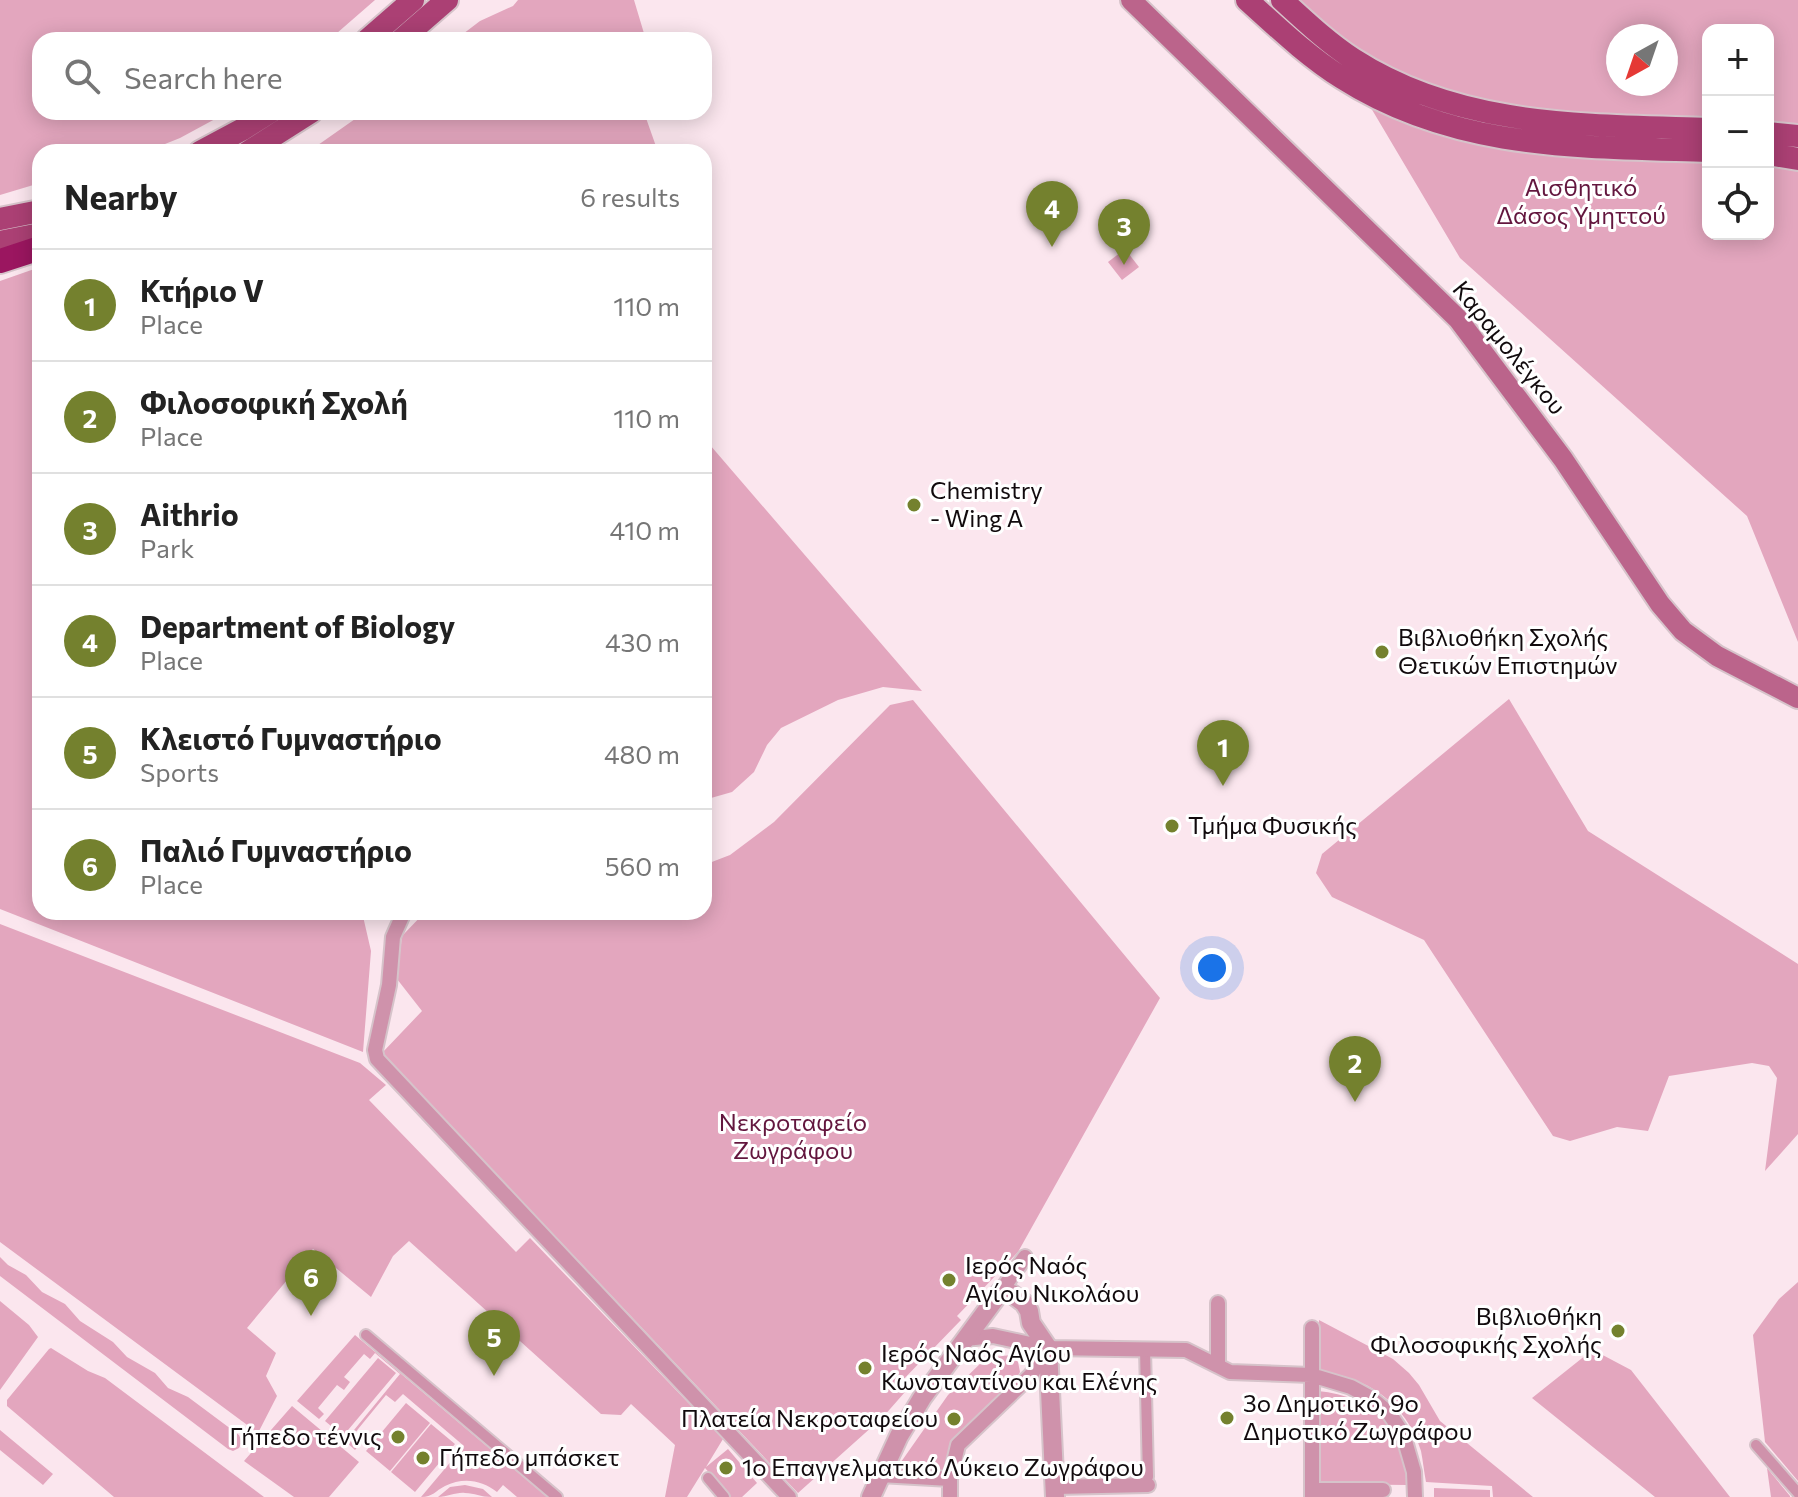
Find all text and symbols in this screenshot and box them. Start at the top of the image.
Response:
north arrow [1606,24,1678,96]
map controls [1702,24,1774,240]
button: + [1702,24,1774,96]
search box [32,32,712,120]
icon: search [60,54,104,98]
text: Search here [124,58,283,95]
button: − [1702,96,1774,168]
button: locate [1702,168,1774,240]
park label: Αισθητικό Δάσος Υμηττού [1496,172,1666,229]
text: Nearby [64,175,178,217]
text: 6 results [580,181,680,212]
pin: 4 [1026,181,1078,247]
pin: 3 [1098,199,1150,265]
text: Κτήριο V [140,271,264,308]
street label: Καραμολέγκου [1447,274,1573,420]
text: 1 [84,290,96,321]
text: 110 m [613,290,680,321]
text: Place [140,308,203,339]
text: Φιλοσοφική Σχολή [140,383,408,420]
text: 2 [83,402,97,433]
text: 110 m [613,402,680,433]
text: Place [140,420,203,451]
place label: Chemistry - Wing Α [930,475,1043,532]
text: Aithrio [140,495,239,532]
marker: Chemistry - Wing Α [905,496,923,514]
text: 3 [82,514,98,545]
text: 410 m [609,514,680,545]
text: Park [140,532,194,563]
text: Department of Biology [140,607,455,644]
place label: Βιβλιοθήκη Σχολής Θετικών Επιστημών [1398,622,1617,679]
text: 4 [82,626,98,657]
text: 430 m [605,626,680,657]
marker: Βιβλιοθήκη Σχολής Θετικών Επιστημών [1373,643,1391,661]
text: Place [140,644,203,675]
text: Κλειστό Γυμναστήριο [140,719,442,756]
pin: 1 [1197,720,1249,786]
text: 5 [82,738,98,769]
text: 480 m [604,738,680,769]
text: Sports [140,756,219,787]
place label: Τμήμα Φυσικής [1188,810,1357,839]
marker: Τμήμα Φυσικής [1163,817,1181,835]
text: Παλιό Γυμναστήριο [140,831,412,868]
text: 6 [82,850,98,881]
text: 560 m [605,850,680,881]
text: Place [140,868,203,899]
your location [1192,948,1232,988]
pin: 2 [1329,1036,1381,1102]
park label: Νεκροταφείο Ζωγράφου [719,1107,867,1164]
pin: 6 [285,1250,337,1316]
place label: Ιερός Ναός Αγίου Νικολάου [965,1250,1139,1307]
marker: Ιερός Ναός Αγίου Νικολάου [940,1271,958,1289]
place label: Βιβλιοθήκη Φιλοσοφικής Σχολής [1370,1301,1602,1358]
pin: 5 [468,1310,520,1376]
marker: Βιβλιοθήκη Φιλοσοφικής Σχολής [1609,1322,1627,1340]
place label: Ιερός Ναός Αγίου Κωνσταντίνου και Ελένης [881,1338,1158,1395]
marker: Ιερός Ναός Αγίου Κωνσταντίνου και Ελένης [856,1359,874,1377]
place label: 3ο Δημοτικό, 9ο Δημοτικό Ζωγράφου [1243,1388,1472,1445]
place label: Πλατεία Νεκροταφείου [681,1403,938,1432]
marker: 3ο Δημοτικό, 9ο Δημοτικό Ζωγράφου [1218,1409,1236,1427]
marker: Πλατεία Νεκροταφείου [945,1410,963,1428]
place label: Γήπεδο τέννις [230,1421,382,1450]
marker: Γήπεδο τέννις [389,1428,407,1446]
place label: Γήπεδο μπάσκετ [439,1442,619,1471]
marker: Γήπεδο μπάσκετ [414,1449,432,1467]
place label: 1ο Επαγγελματικό Λύκειο Ζωγράφου [742,1452,1144,1481]
marker: 1ο Επαγγελματικό Λύκειο Ζωγράφου [717,1459,735,1477]

